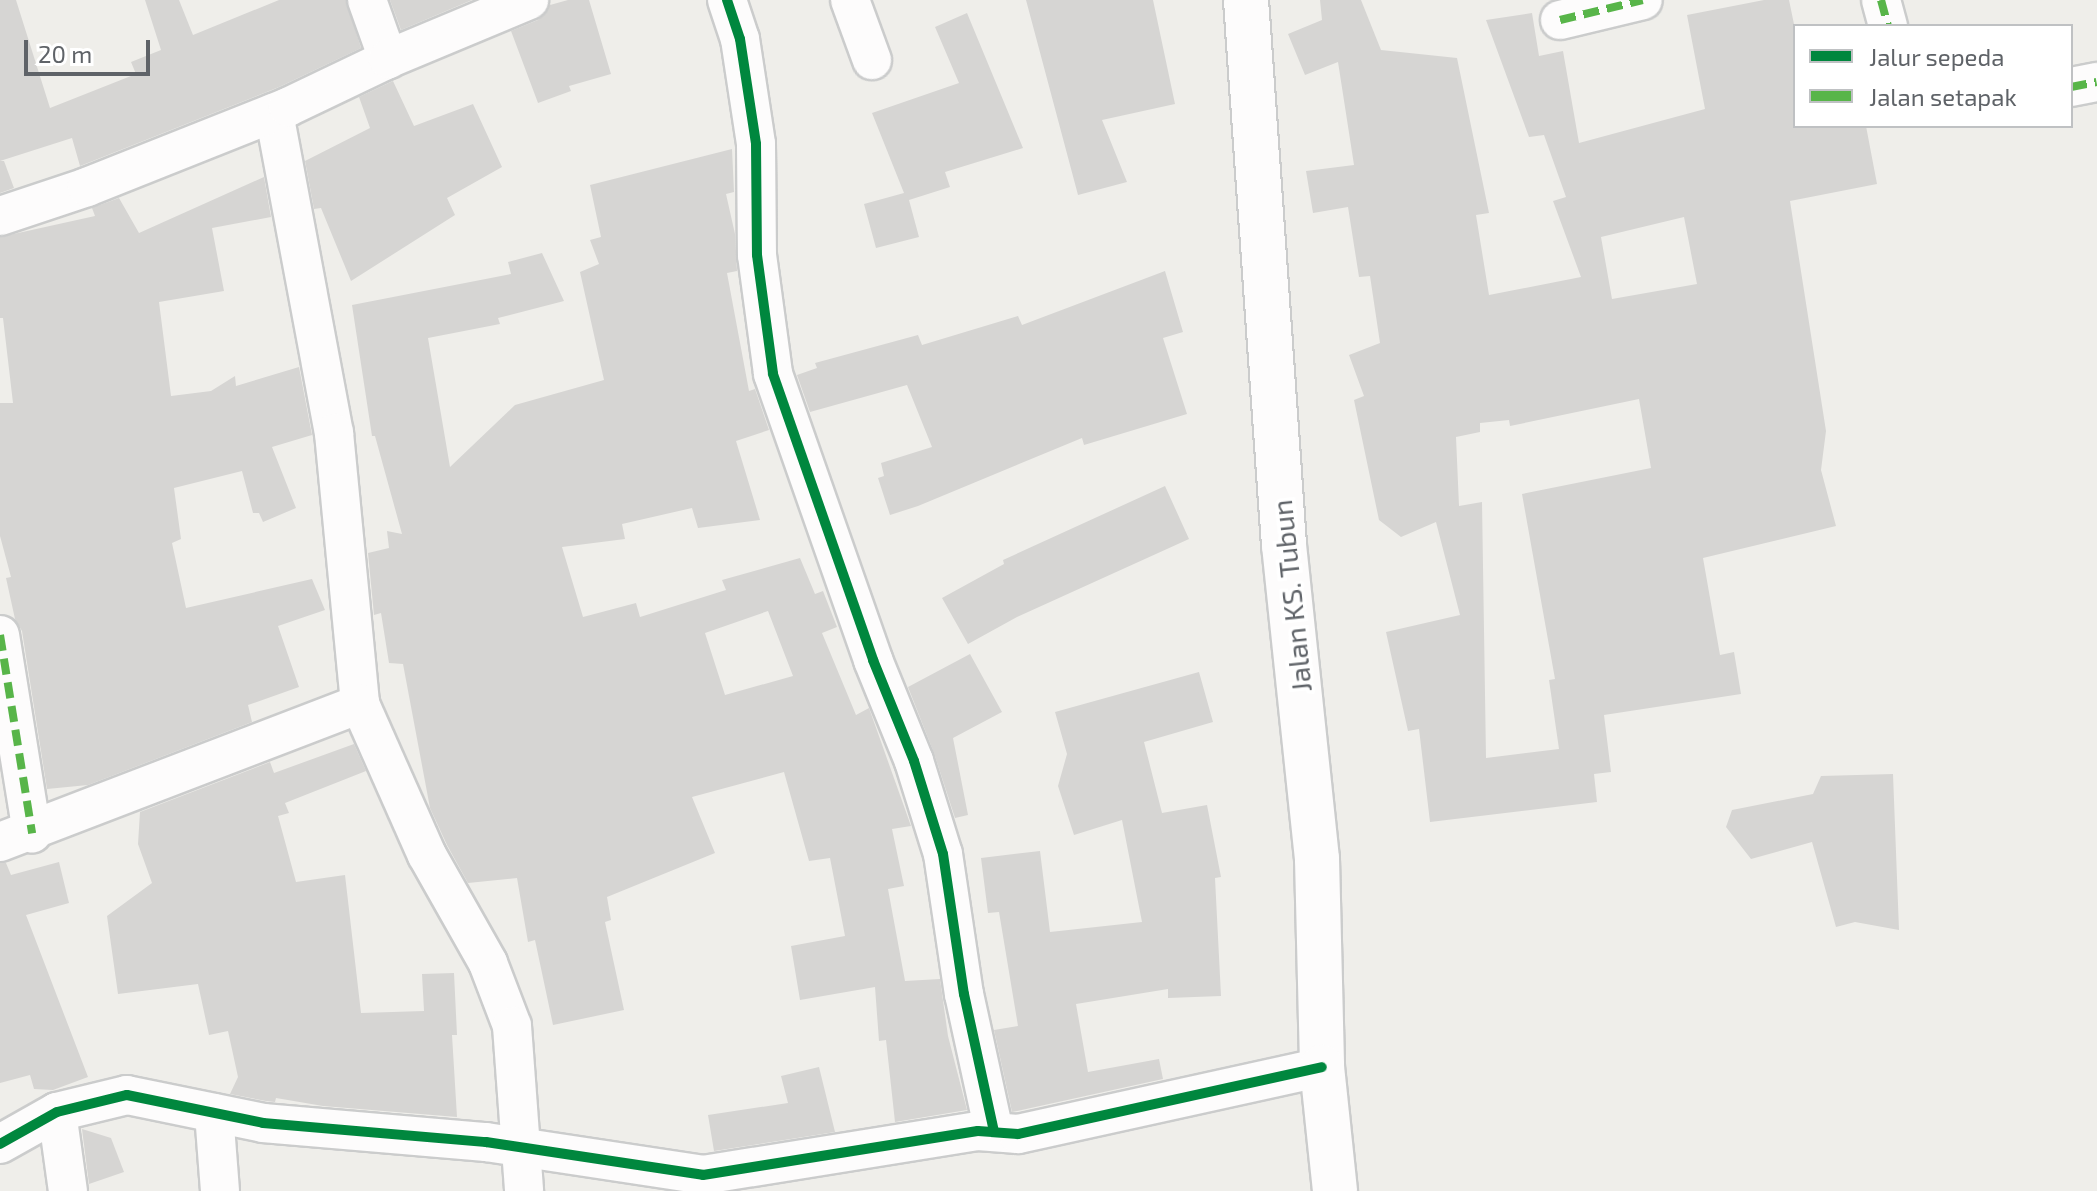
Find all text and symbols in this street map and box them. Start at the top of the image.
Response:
scale bar [28,24,154,74]
legend [1793,24,2073,128]
text: 20 m [38,39,92,68]
text: Jalur sepeda [1869,42,2004,71]
text: Jalan setapak [1869,82,2017,111]
street label: Jalan KS. Tubun [1264,498,1318,694]

